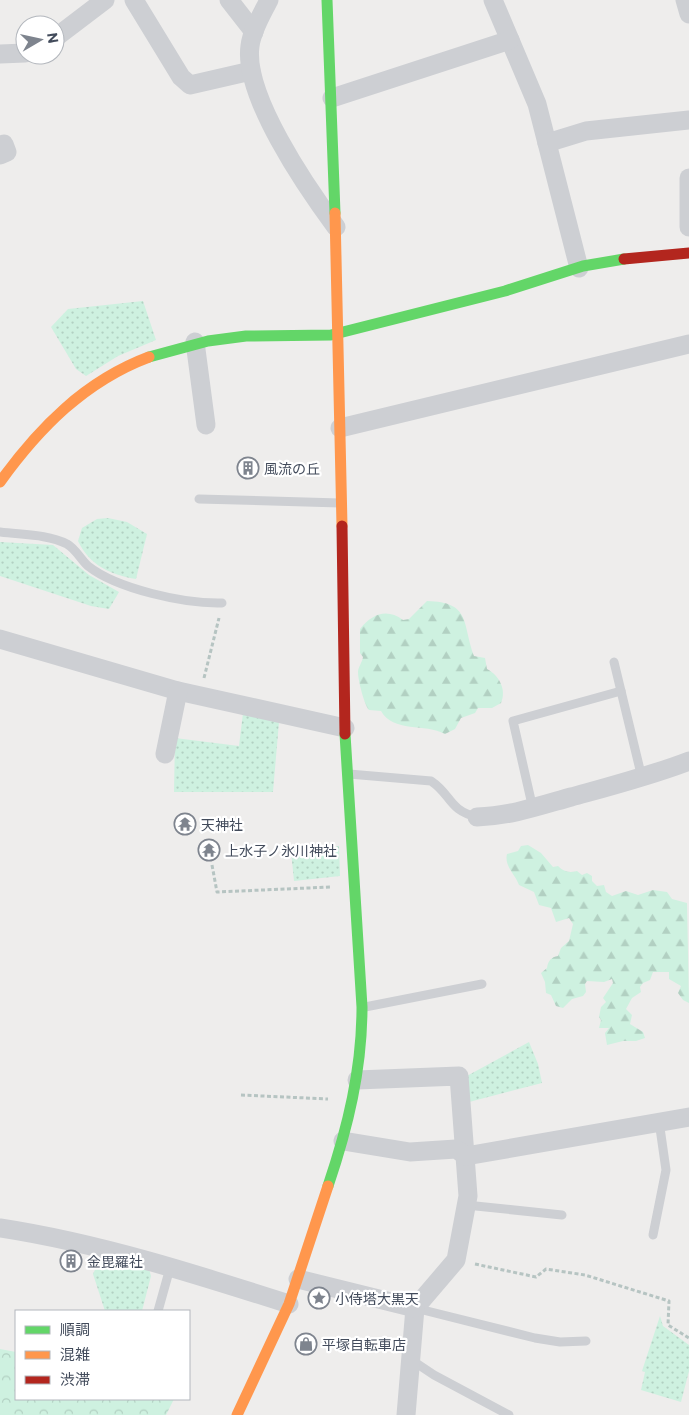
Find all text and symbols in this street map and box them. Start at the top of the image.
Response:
north arrow [15,15,65,65]
text: N [44,31,63,44]
building icon: 風流の丘 [236,456,260,480]
place label: 風流の丘 [264,460,320,477]
temple icon: 天神社 [173,812,197,836]
place label: 天神社 [201,816,243,833]
temple icon: 上水子ノ氷川神社 [197,838,221,862]
place label: 上水子ノ氷川神社 [225,842,337,859]
building icon: 金毘羅社 [59,1249,83,1273]
place label: 金毘羅社 [87,1253,143,1270]
place icon: 小侍塔大黒天 [307,1286,331,1310]
place label: 小侍塔大黒天 [335,1290,419,1307]
legend [15,1310,190,1400]
text: 順調 [60,1320,90,1338]
shop icon: 平塚自転車店 [294,1332,318,1356]
place label: 平塚自転車店 [322,1336,406,1353]
text: 混雑 [60,1345,90,1363]
text: 渋滞 [60,1370,90,1388]

